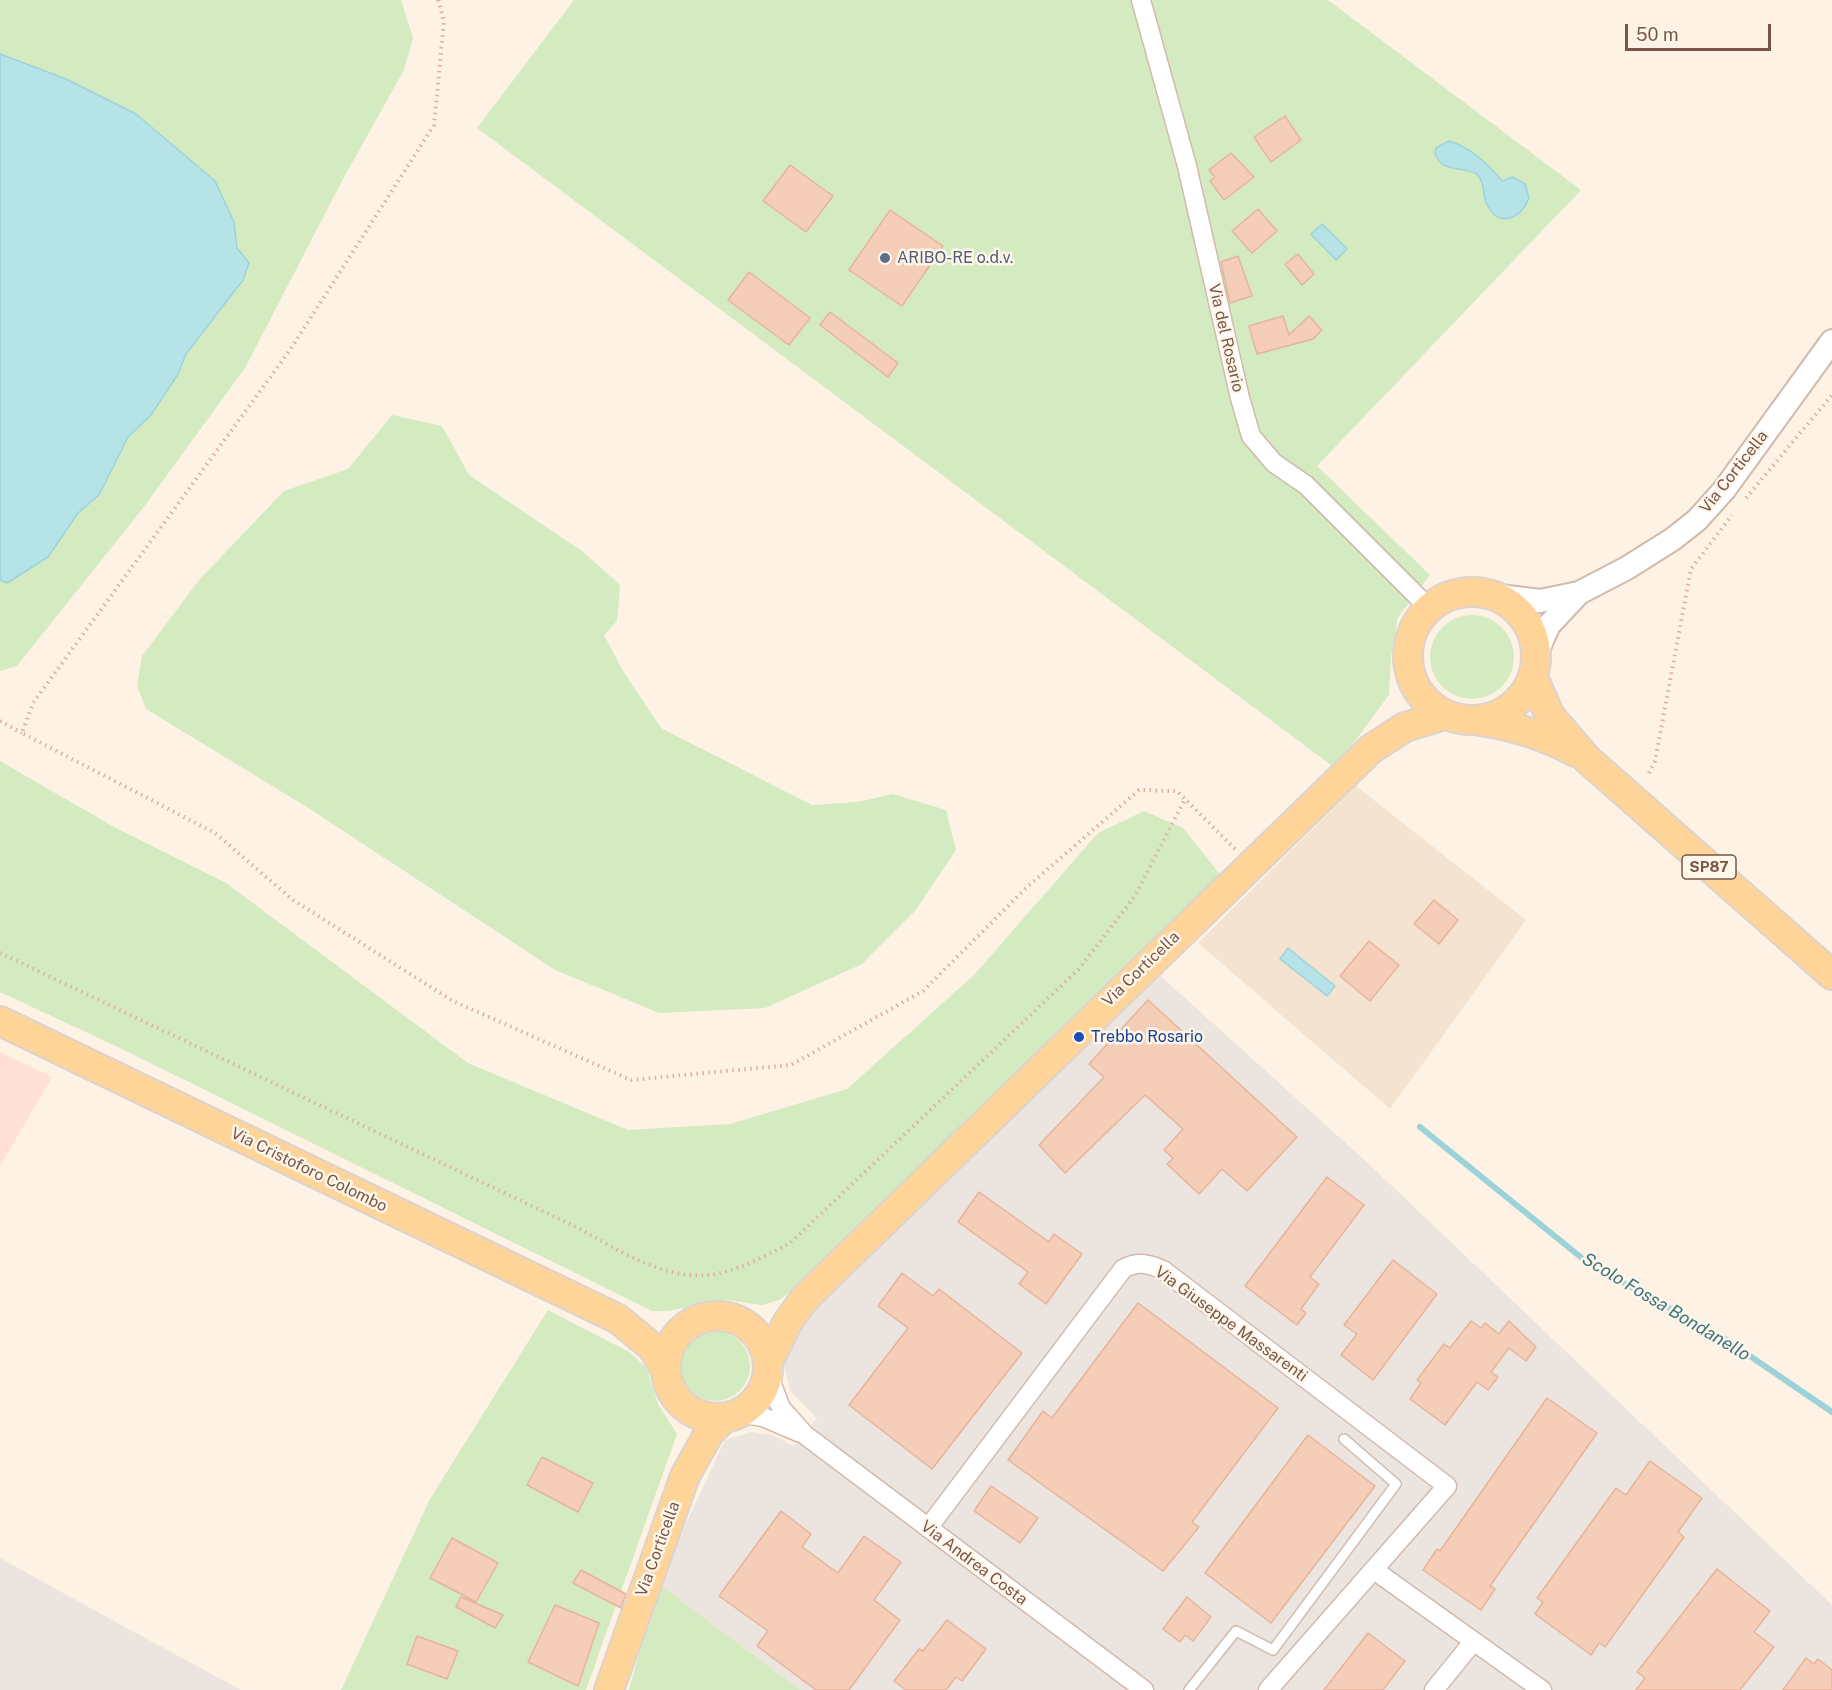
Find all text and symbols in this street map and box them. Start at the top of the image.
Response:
scale bar [1628,12,1774,50]
text: 50 m [1636,24,1679,45]
place label: ARIBO-RE o.d.v. [897,248,1013,268]
marker: ARIBO-RE o.d.v. [878,251,892,265]
street label: Via del Rosario [1204,282,1248,394]
street label: Via Corticella [1696,427,1772,517]
road number: SP87 [1682,855,1736,879]
street label: Via Corticella [1098,927,1184,1011]
place label: Trebbo Rosario [1091,1027,1203,1047]
marker: Trebbo Rosario [1072,1030,1086,1044]
street label: Via Cristoforo Colombo [228,1124,390,1216]
water label: Scolo Fossa Bondanello [1578,1248,1754,1366]
street label: Via Giuseppe Massarenti [1151,1262,1311,1386]
street label: Via Corticella [632,1499,684,1599]
street label: Via Andrea Costa [917,1517,1031,1609]

